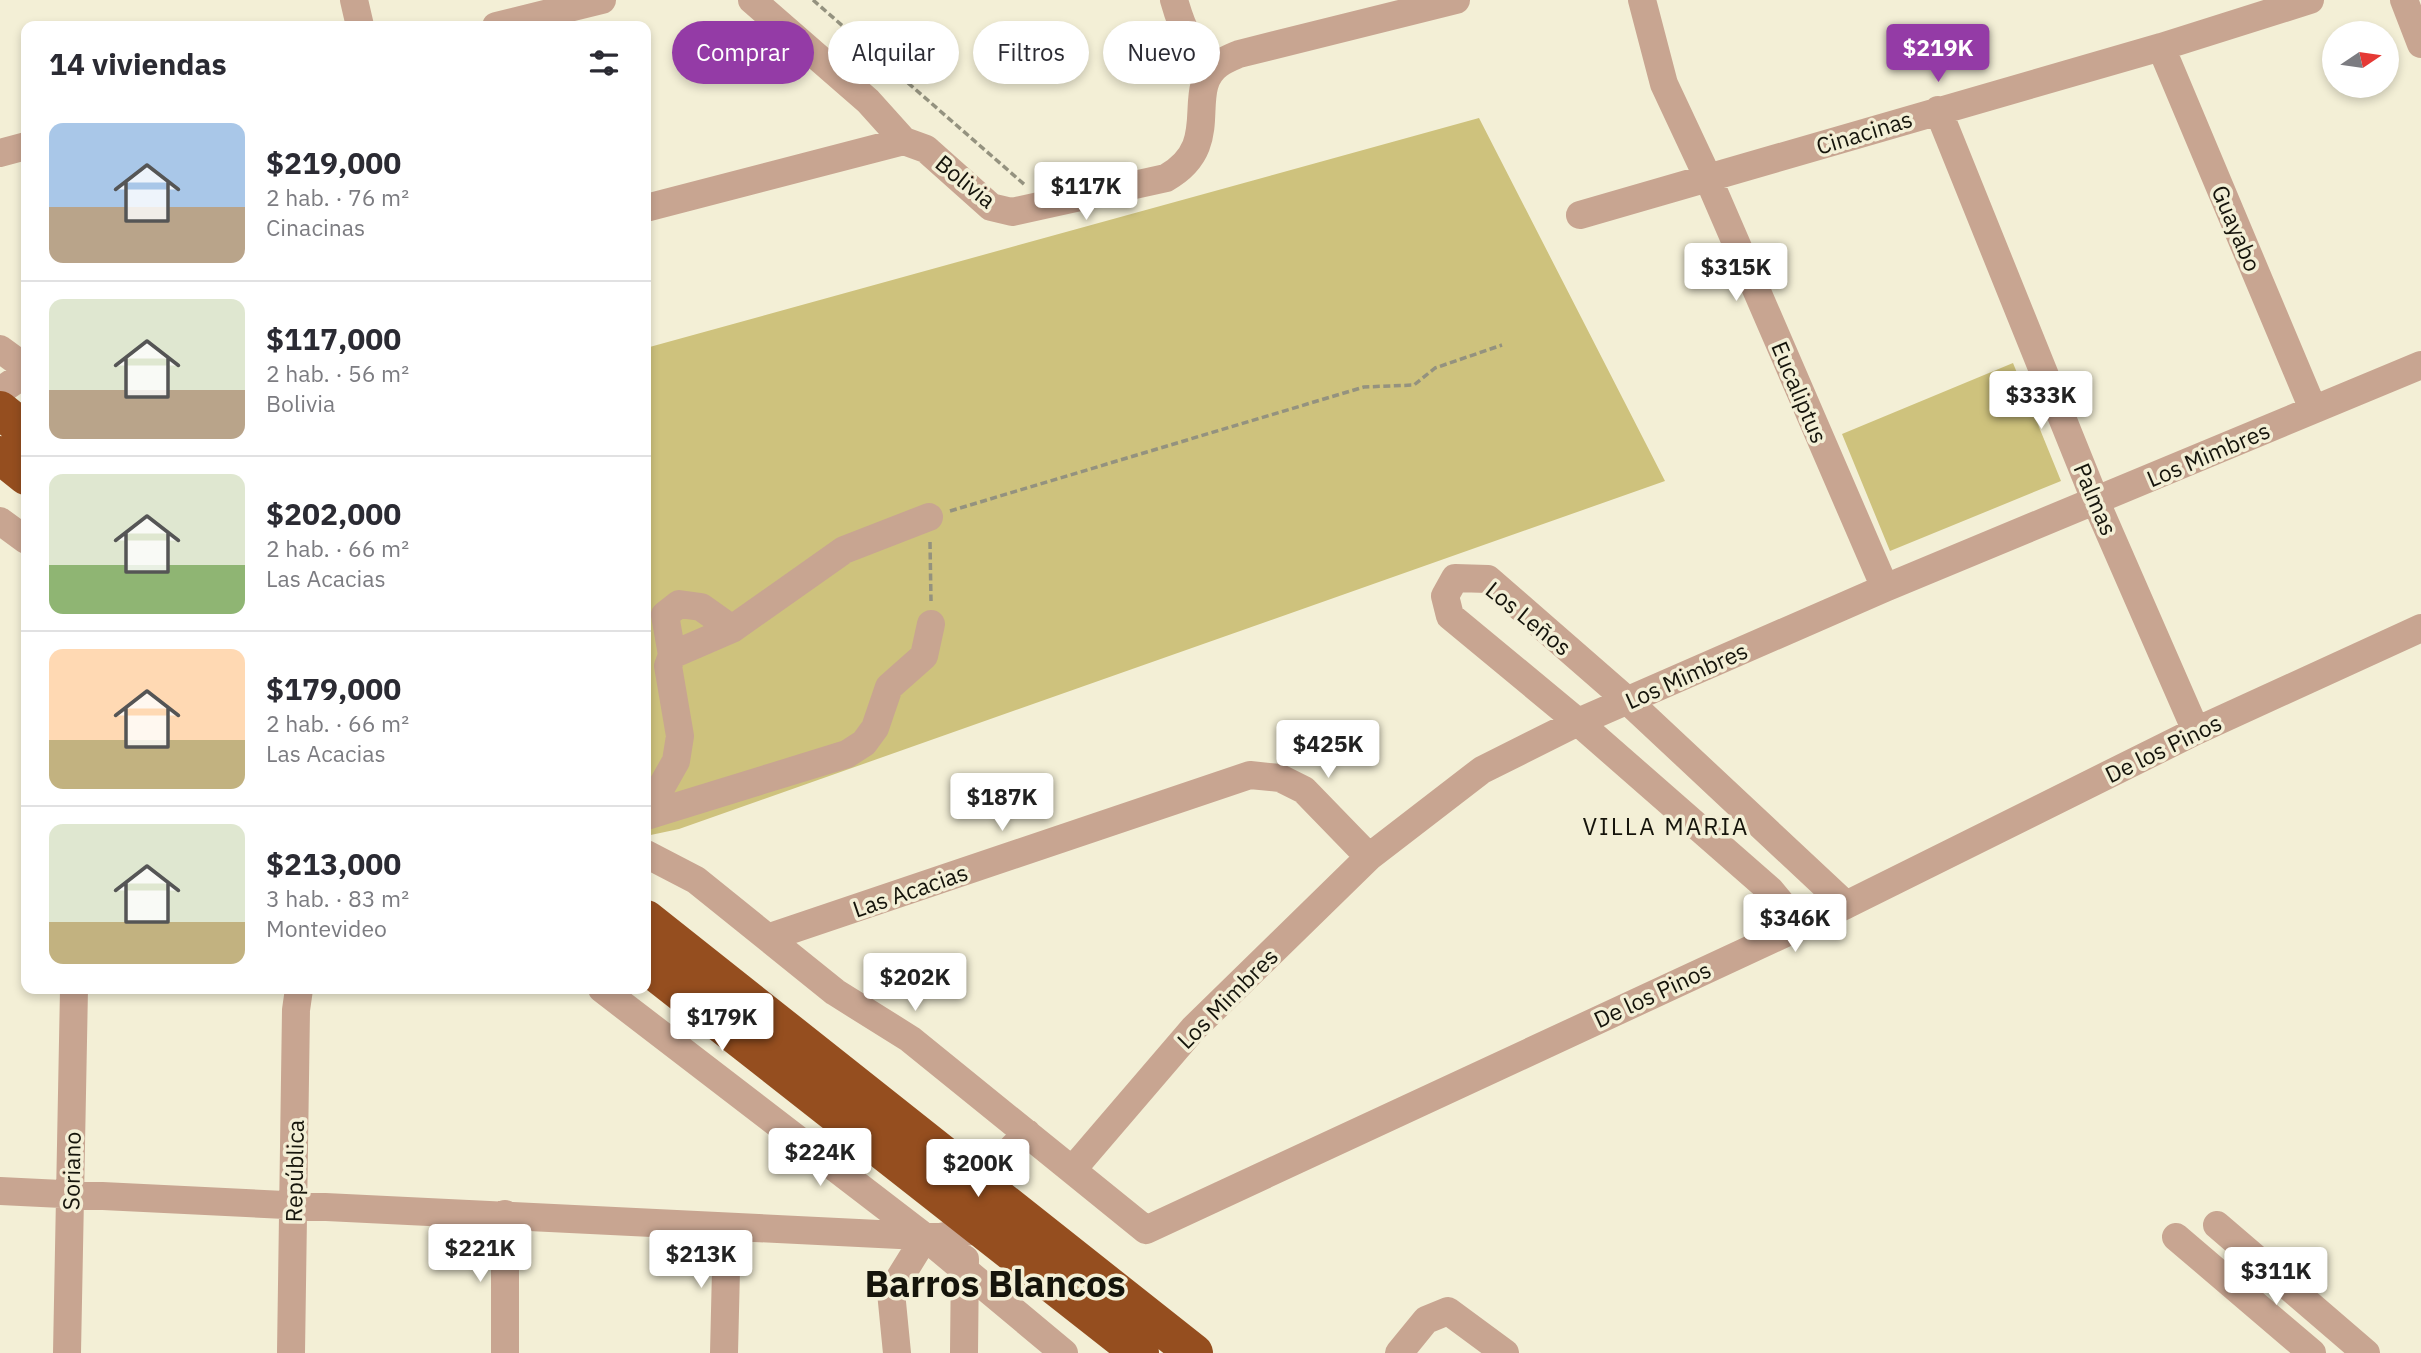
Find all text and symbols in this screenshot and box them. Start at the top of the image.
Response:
chip: Comprar [672,21,814,84]
chip: Alquilar [828,21,959,84]
chip: Filtros [973,21,1089,84]
chip: Nuevo [1103,21,1220,84]
north arrow [2322,21,2399,98]
map controls [2322,21,2399,98]
pin: $219K [1889,24,1987,84]
text: $219K [1902,32,1974,62]
text: 14 viviendas [49,44,227,83]
icon: filters [585,44,623,82]
street label: Cinacinas [1812,103,1916,161]
text: $219,000 [266,143,401,182]
street label: Bolivia [930,148,1002,214]
icon: home [105,151,189,235]
pin: $117K [1037,162,1135,222]
text: $117K [1050,170,1122,200]
street label: Guayabo [2205,180,2269,276]
text: 2 hab. · 76 m² [266,182,409,212]
text: Cinacinas [266,212,365,242]
pin: $315K [1687,244,1785,303]
text: $315K [1700,251,1772,281]
text: $117,000 [266,319,401,358]
icon: home [105,327,189,411]
street label: Eucaliptus [1765,336,1835,448]
text: 2 hab. · 56 m² [266,358,409,388]
pin: $333K [1992,372,2090,431]
text: $333K [2005,379,2077,409]
text: Bolivia [266,388,335,418]
street label: Los Mimbres [2142,415,2274,493]
street label: Palmas [2067,458,2125,540]
text: $202,000 [266,494,401,533]
icon: home [105,502,189,586]
text: 2 hab. · 66 m² [266,533,409,563]
text: Las Acacias [266,563,386,593]
street label: Los Leños [1480,574,1578,662]
street label: Los Mimbres [1620,635,1752,715]
text: $179,000 [266,669,401,708]
icon: home [105,677,189,761]
street label: De los Pinos [2100,707,2226,789]
text: 2 hab. · 66 m² [266,708,409,738]
pin: $425K [1279,720,1377,780]
text: $425K [1292,728,1364,758]
text: Las Acacias [266,738,386,768]
pin: $187K [953,774,1051,833]
text: $187K [966,781,1038,811]
district label: VILLA MARIA [1583,810,1749,842]
text: $213,000 [266,844,401,883]
icon: home [105,852,189,936]
street label: Las Acacias [848,856,972,924]
text: 3 hab. · 83 m² [266,883,409,913]
pin: $346K [1746,894,1844,954]
text: $346K [1759,902,1831,932]
text: Montevideo [266,913,387,943]
street label: Los Mimbres [1170,941,1284,1055]
pin: $202K [866,954,964,1013]
street label: De los Pinos [1589,954,1715,1034]
text: $202K [879,961,951,991]
pin: $179K [673,993,771,1053]
text: $179K [686,1001,758,1031]
street label: República [278,1119,310,1223]
pin: $224K [771,1128,869,1188]
street label: Soriano [55,1131,87,1211]
text: $224K [784,1136,856,1166]
pin: $200K [929,1140,1027,1199]
text: $200K [942,1147,1014,1177]
pin: $221K [431,1224,529,1284]
pin: $213K [652,1230,750,1290]
text: $221K [444,1232,516,1262]
text: $213K [665,1238,737,1268]
pin: $311K [2227,1248,2325,1307]
text: $311K [2240,1255,2312,1285]
district label: Barros Blancos [864,1259,1126,1307]

